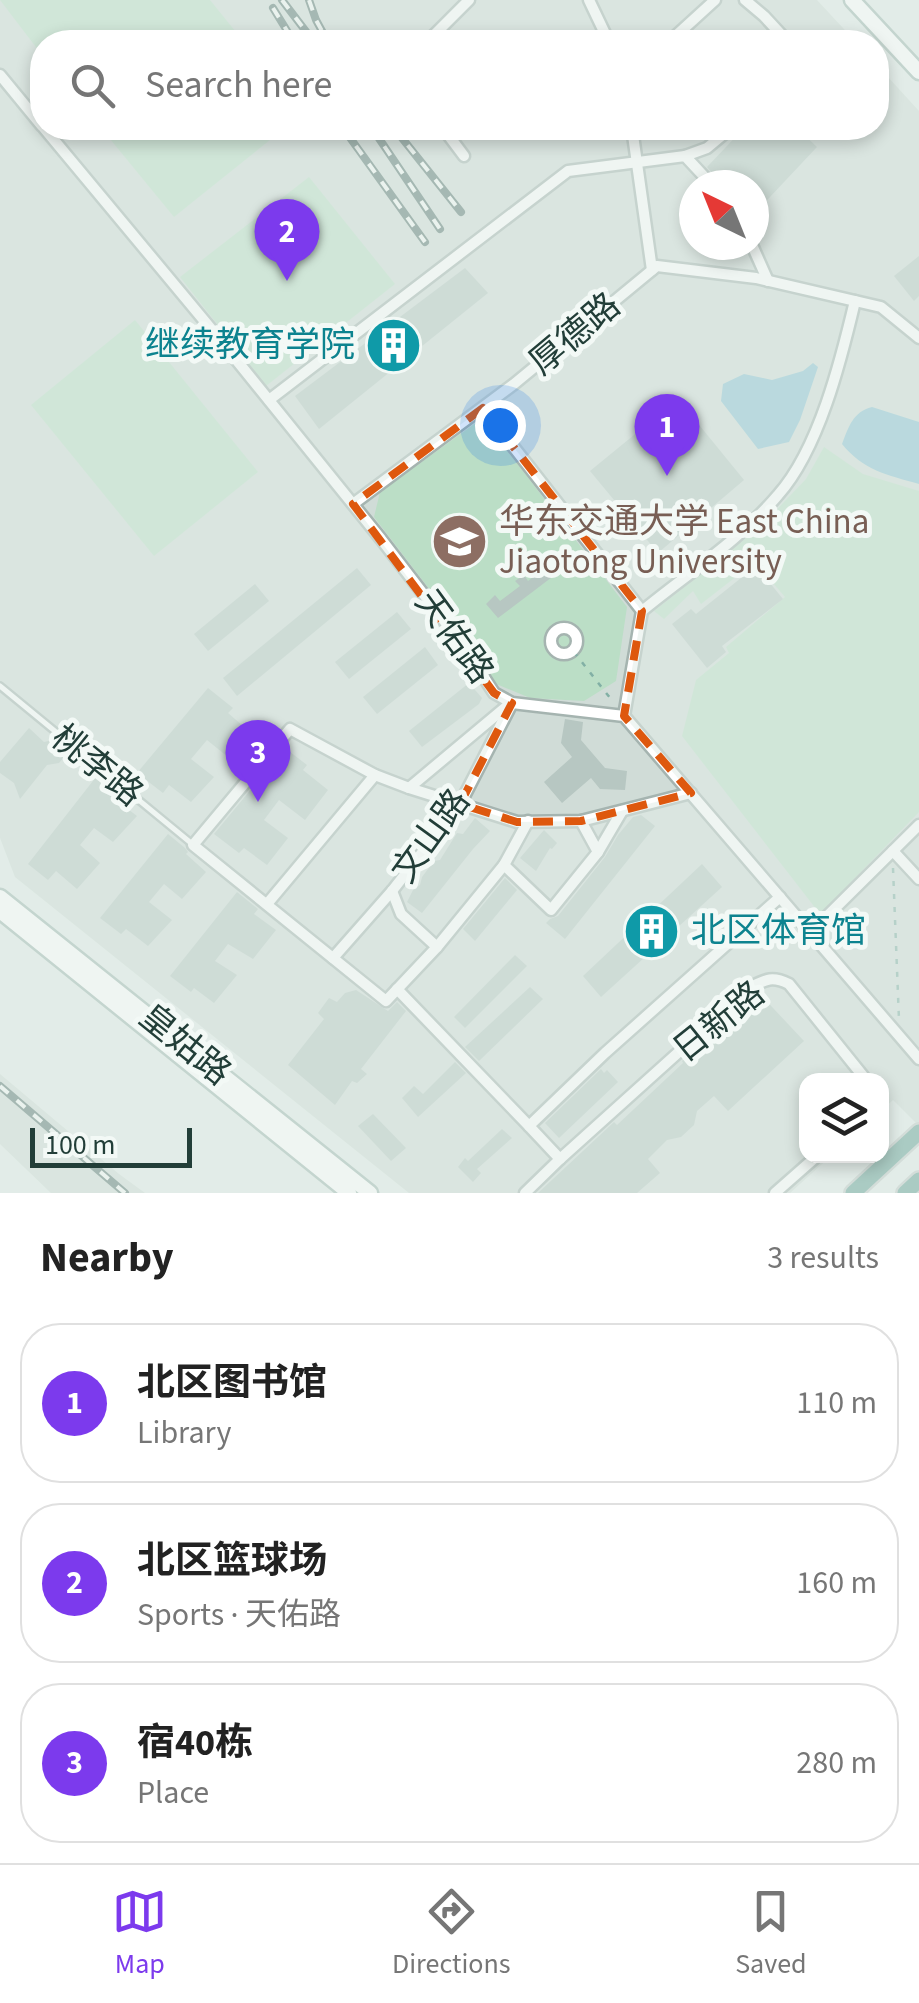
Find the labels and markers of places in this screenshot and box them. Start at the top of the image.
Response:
pin: 2 [254,198,320,281]
building icon: 继续教育学院 [364,315,424,375]
place label: 继续教育学院 [145,320,355,370]
pin: 1 [634,394,700,476]
place label: 华东交通大学 East China Jiaotong University [499,497,869,587]
school or university icon: 华东交通大学 East China Jiaotong University [430,512,490,572]
pin: 3 [226,720,290,802]
building icon: 北区体育馆 [622,901,682,961]
place label: 北区体育馆 [691,906,866,956]

